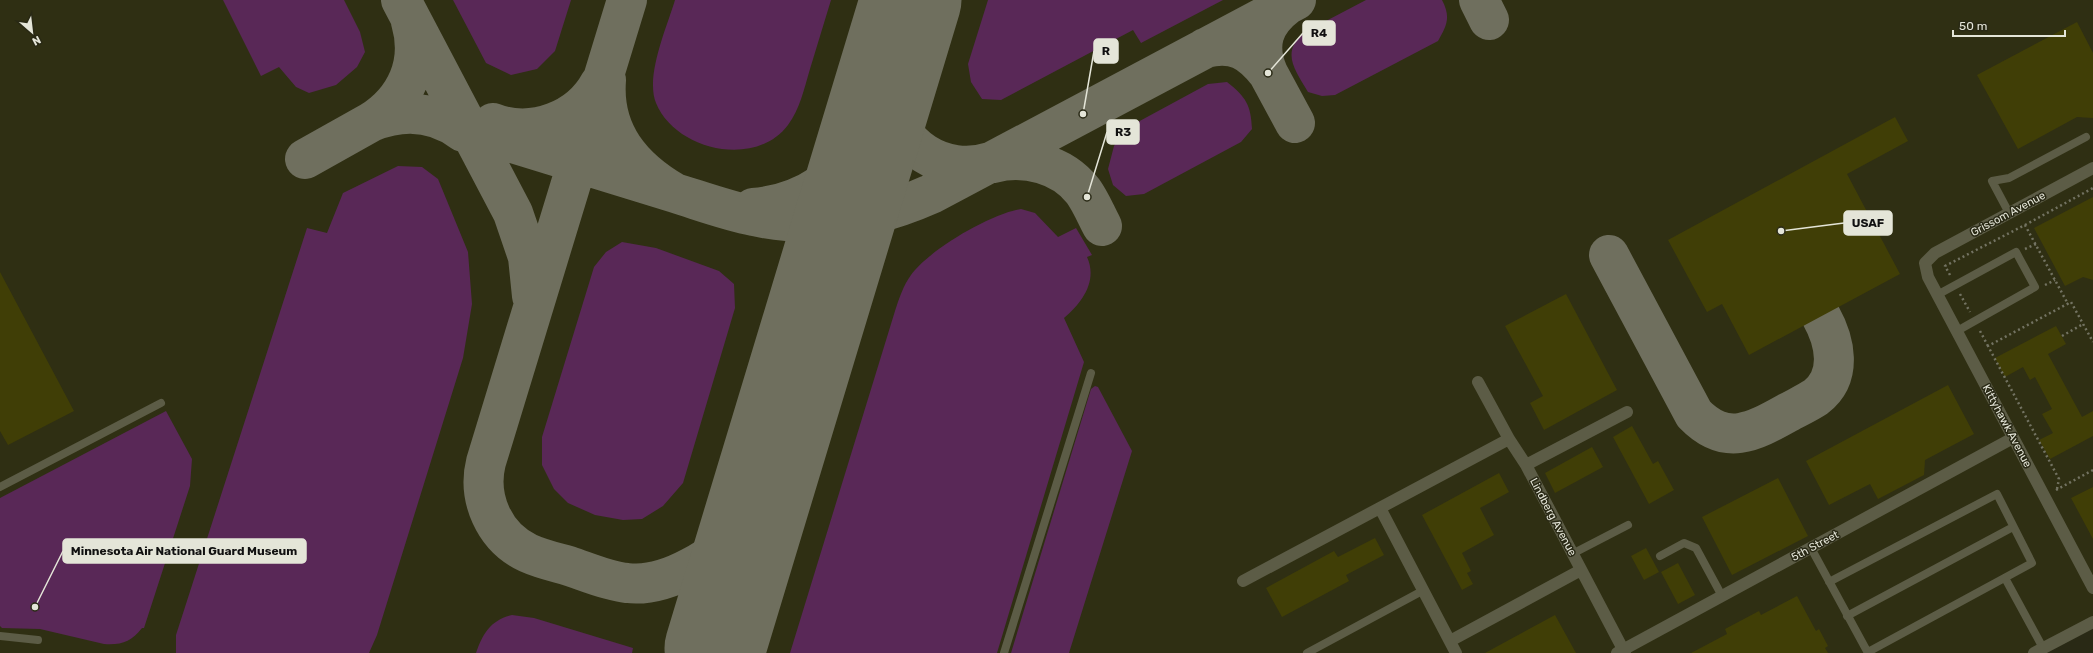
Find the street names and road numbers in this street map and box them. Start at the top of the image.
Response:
street label: Grissom Avenue [1968,189,2048,239]
street label: Kittyhawk Avenue [1980,382,2034,470]
street label: Lindberg Avenue [1527,476,1579,558]
street label: 5th Street [1789,528,1842,564]

